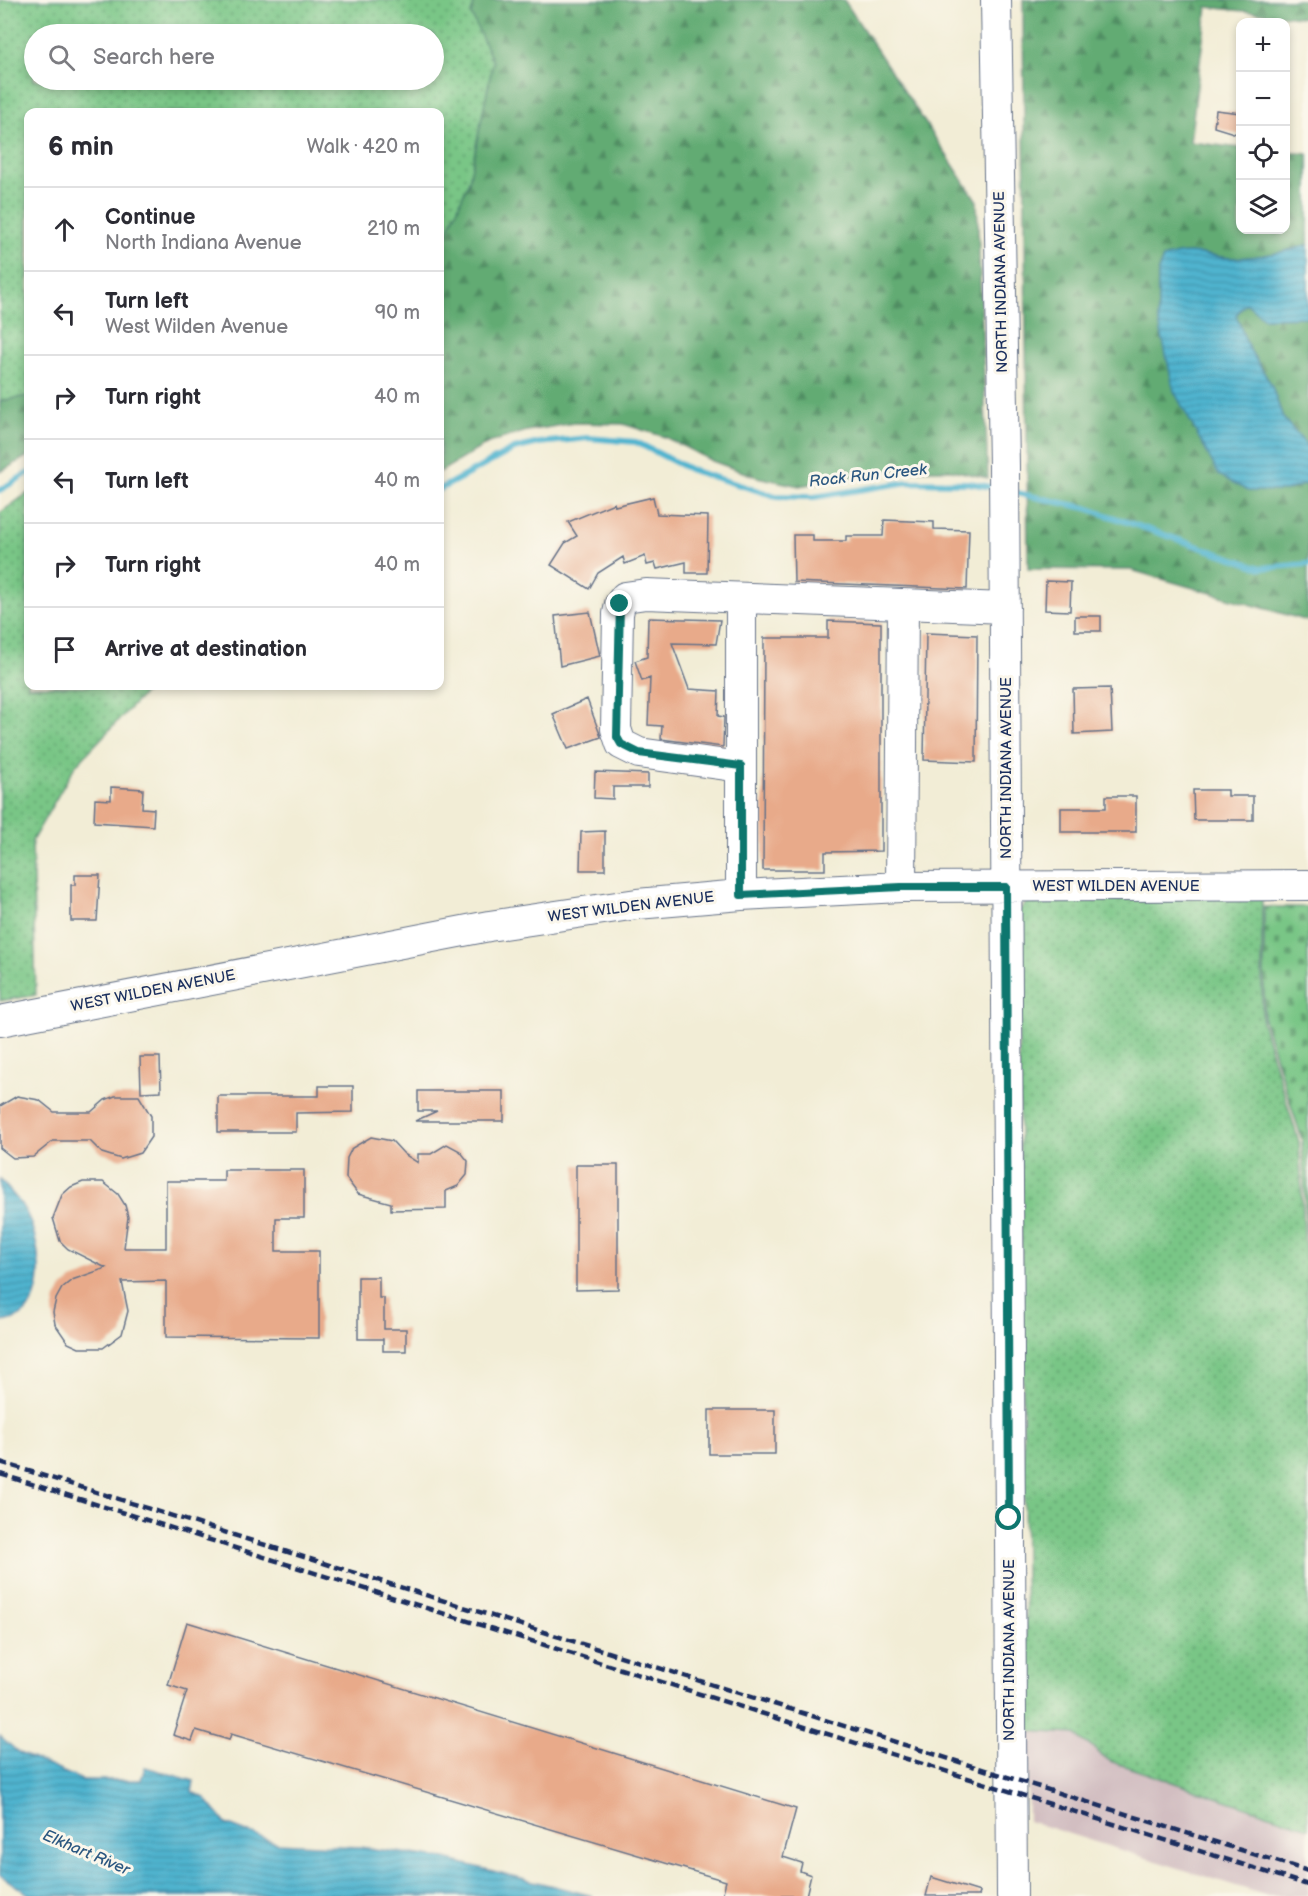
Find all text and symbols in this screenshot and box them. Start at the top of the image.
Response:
map controls [1236,18,1290,234]
button: + [1236,18,1290,72]
search box [24,24,444,90]
icon: search [45,41,78,74]
text: Search here [93,44,215,71]
button: − [1236,72,1290,126]
button: locate [1236,126,1290,180]
text: 6 min [48,132,114,163]
text: Walk · 420 m [307,135,420,159]
button: layers [1236,180,1290,234]
street label: NORTH INDIANA AVENUE [990,191,1012,373]
text: Continue [105,204,195,231]
icon: ahead [48,213,81,246]
text: 210 m [367,217,420,241]
text: North Indiana Avenue [105,231,302,255]
text: Turn left [105,288,189,315]
icon: left [48,297,81,330]
text: 90 m [375,301,420,325]
text: West Wilden Avenue [105,315,288,339]
icon: right [48,381,81,414]
text: Turn right [105,384,201,411]
text: 40 m [374,385,420,409]
water label: Rock Run Creek [808,460,929,492]
icon: left [48,465,81,498]
text: Turn left [105,468,189,495]
text: 40 m [374,469,420,493]
icon: right [48,549,81,582]
text: Turn right [105,552,201,579]
text: 40 m [374,553,420,577]
route end [606,590,632,616]
icon: arrive [48,633,81,666]
text: Arrive at destination [105,636,307,663]
street label: NORTH INDIANA AVENUE [997,677,1016,859]
street label: WEST WILDEN AVENUE [1032,877,1200,896]
street label: WEST WILDEN AVENUE [547,887,715,927]
street label: WEST WILDEN AVENUE [69,966,237,1016]
route start [995,1504,1021,1530]
street label: NORTH INDIANA AVENUE [1000,1559,1019,1741]
water label: Elkhart River [40,1826,133,1880]

